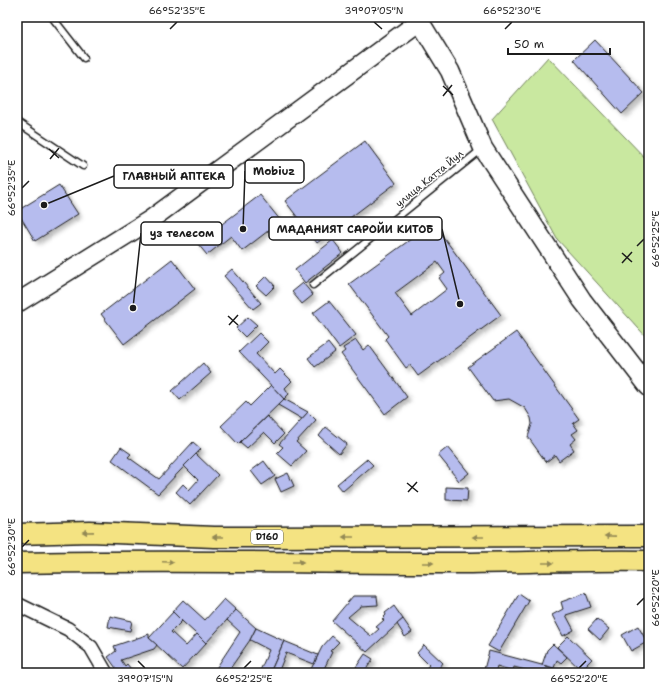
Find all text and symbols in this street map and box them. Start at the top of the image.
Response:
text: 66°52'35"E [149,4,205,17]
text: 39°07'05"N [345,4,403,17]
text: 66°52'30"E [483,4,541,17]
scale bar [508,30,610,56]
text: 50 m [514,36,544,52]
street label: улица Катта Йул [393,147,466,210]
text: 66°52'35"E [5,160,18,216]
callout: Mobiuz [245,160,304,183]
text: Mobiuz [253,164,295,179]
callout: ГЛАВНЫЙ АПТЕКА [114,165,233,188]
text: ГЛАВНЫЙ АПТЕКА [123,168,226,184]
text: 66°52'25"E [649,211,662,267]
callout: МАДАНИЯТ САРОЙИ КИТОБ [269,217,442,240]
text: МАДАНИЯТ САРОЙИ КИТОБ [277,221,433,237]
callout: уз телесом [141,222,222,245]
text: уз телесом [150,226,214,241]
text: 66°52'30"E [5,518,18,576]
one-way arrow [82,529,94,536]
road number: D160 [251,530,283,544]
one-way arrow [603,533,616,539]
one-way arrow [211,534,224,540]
one-way arrow [341,534,354,540]
one-way arrow [471,534,484,540]
one-way arrow [162,558,174,565]
one-way arrow [292,559,305,565]
one-way arrow [422,560,435,566]
one-way arrow [542,560,555,566]
text: 66°52'20"E [649,569,662,627]
text: 39°07'15"N [117,672,173,685]
text: 66°52'25"E [216,672,272,685]
text: 66°52'20"E [550,672,608,685]

